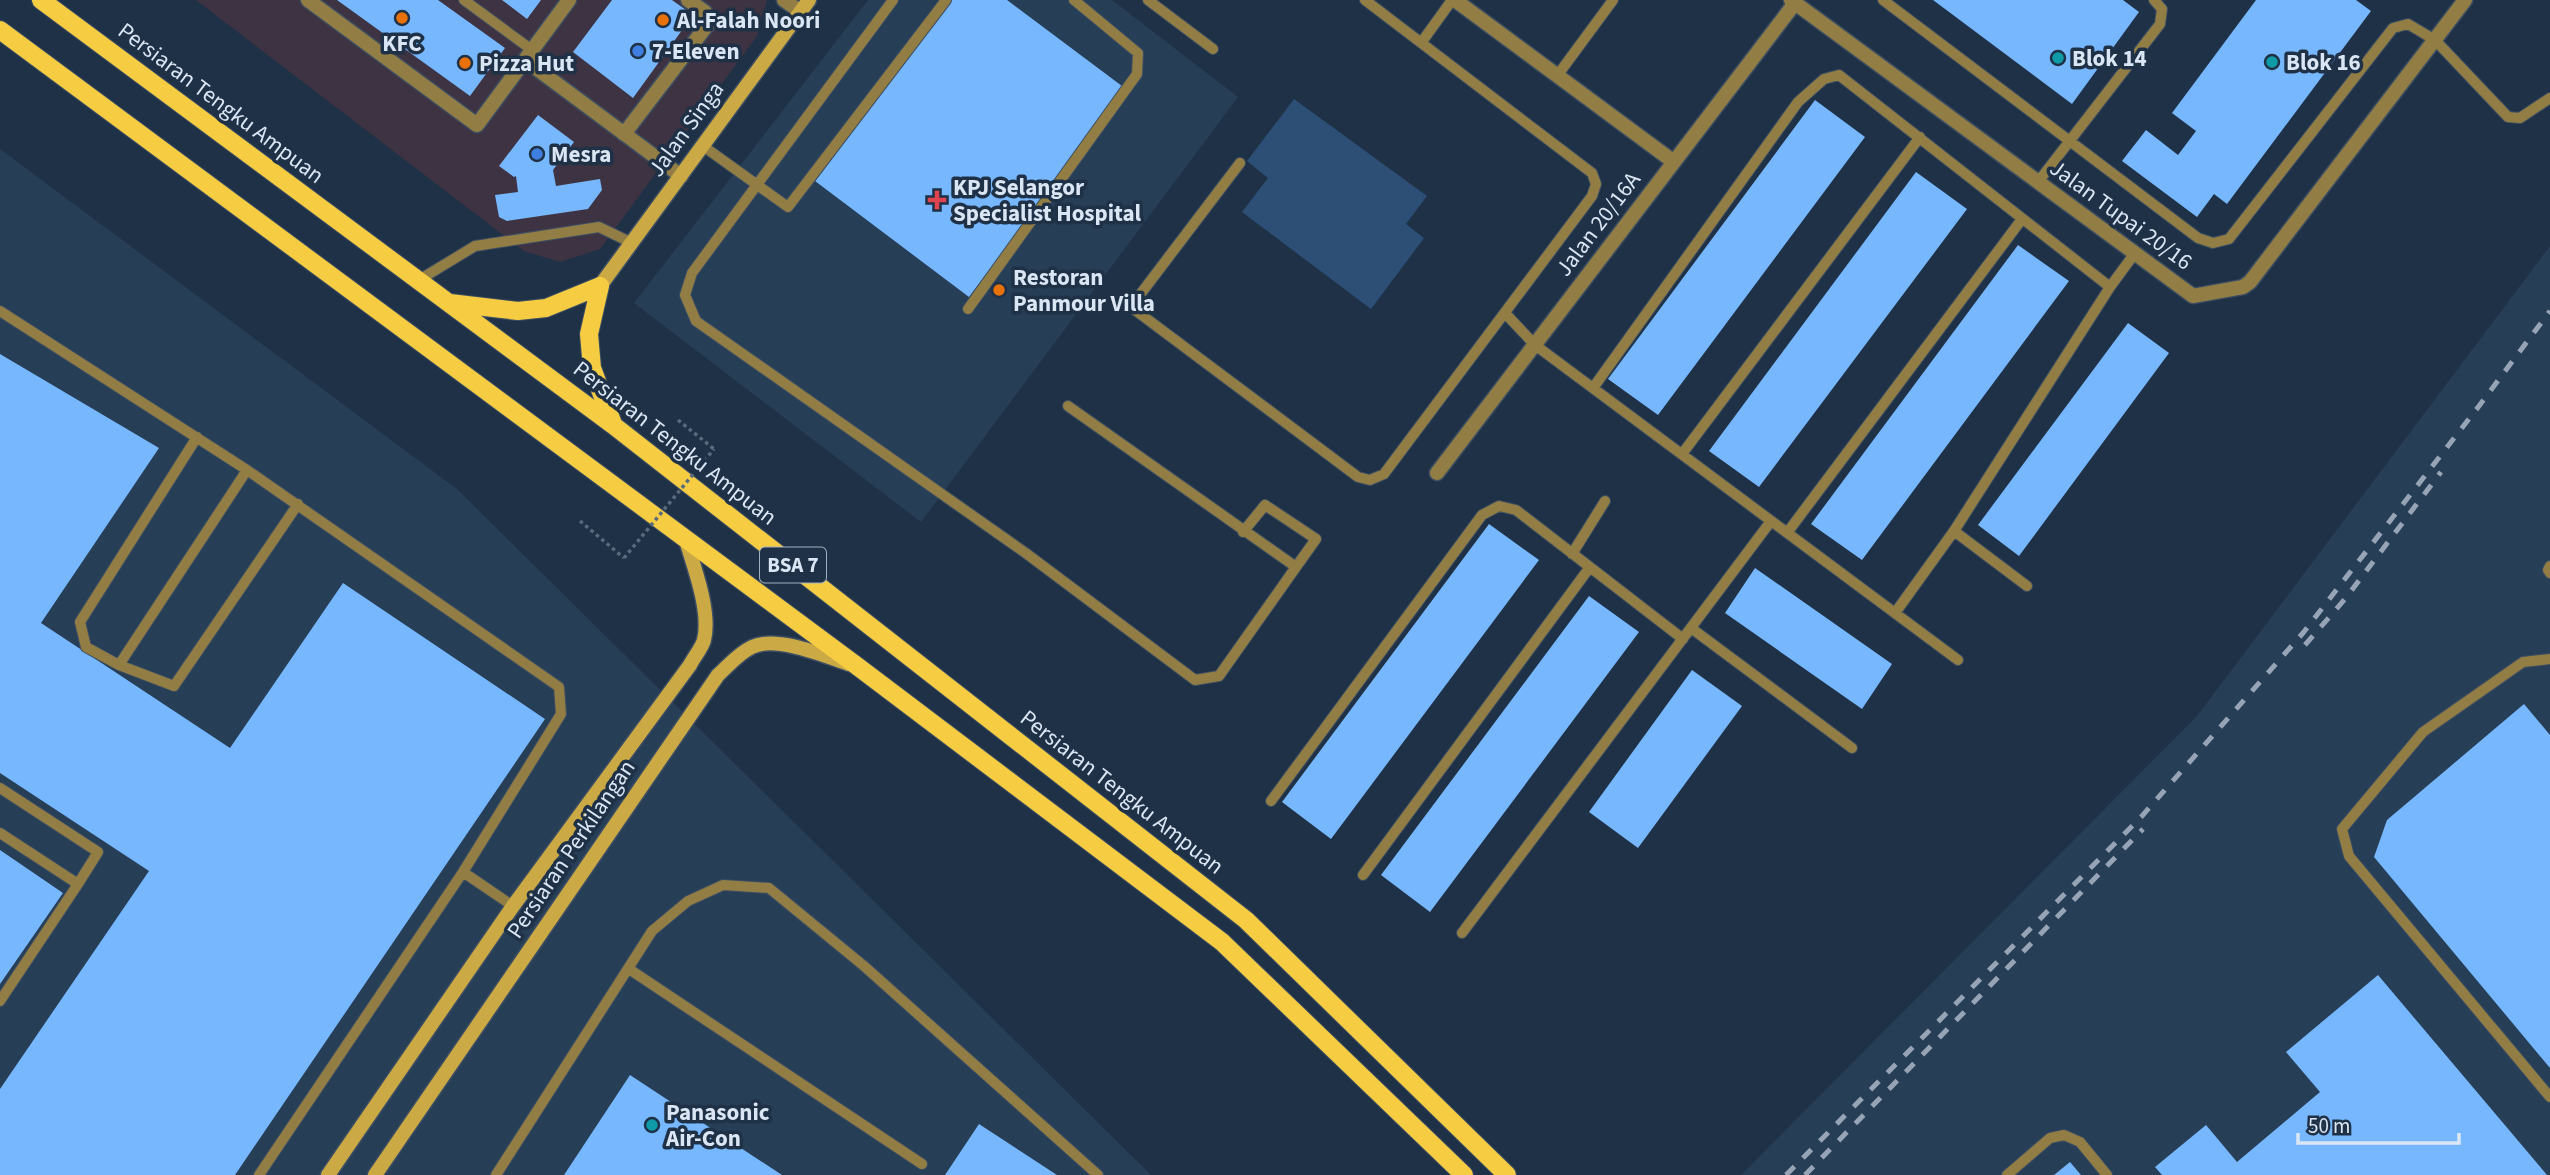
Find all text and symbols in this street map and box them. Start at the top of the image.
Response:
place label: Al-Falah Noori [676,4,820,37]
marker: KFC [394,10,410,26]
marker: Al-Falah Noori [655,12,671,28]
street label: Persiaran Tengku Ampuan [111,14,331,192]
place label: KFC [382,27,422,60]
place label: 7-Eleven [652,35,740,68]
place label: Blok 14 [2072,42,2147,75]
marker: 7-Eleven [630,43,646,59]
place label: Blok 16 [2286,46,2361,79]
place label: Pizza Hut [479,47,574,80]
marker: Blok 14 [2050,50,2066,66]
marker: Blok 16 [2264,54,2280,70]
marker: Pizza Hut [457,55,473,71]
street label: Jalan Singa [640,75,732,183]
place label: Mesra [551,138,611,171]
marker: Mesra [529,146,545,162]
street label: Jalan Tupai 20/16 [2043,152,2199,278]
street label: Jalan 20/16A [1548,164,1649,283]
place label: KPJ Selangor Specialist Hospital [953,171,1142,230]
marker: KPJ Selangor Specialist Hospital [927,190,947,210]
place label: Restoran Panmour Villa [1013,261,1155,320]
marker: Restoran Panmour Villa [991,282,1007,298]
street label: Persiaran Tengku Ampuan [566,353,784,533]
road number: BSA 7 [760,548,826,582]
street label: Persiaran Tengku Ampuan [1013,702,1231,882]
street label: Persiaran Perkilangan [499,753,643,945]
place label: Panasonic Air-Con [665,1096,770,1155]
scale bar [2298,1102,2459,1146]
text: 50 m [2308,1111,2350,1141]
marker: Panasonic Air-Con [644,1117,660,1133]

